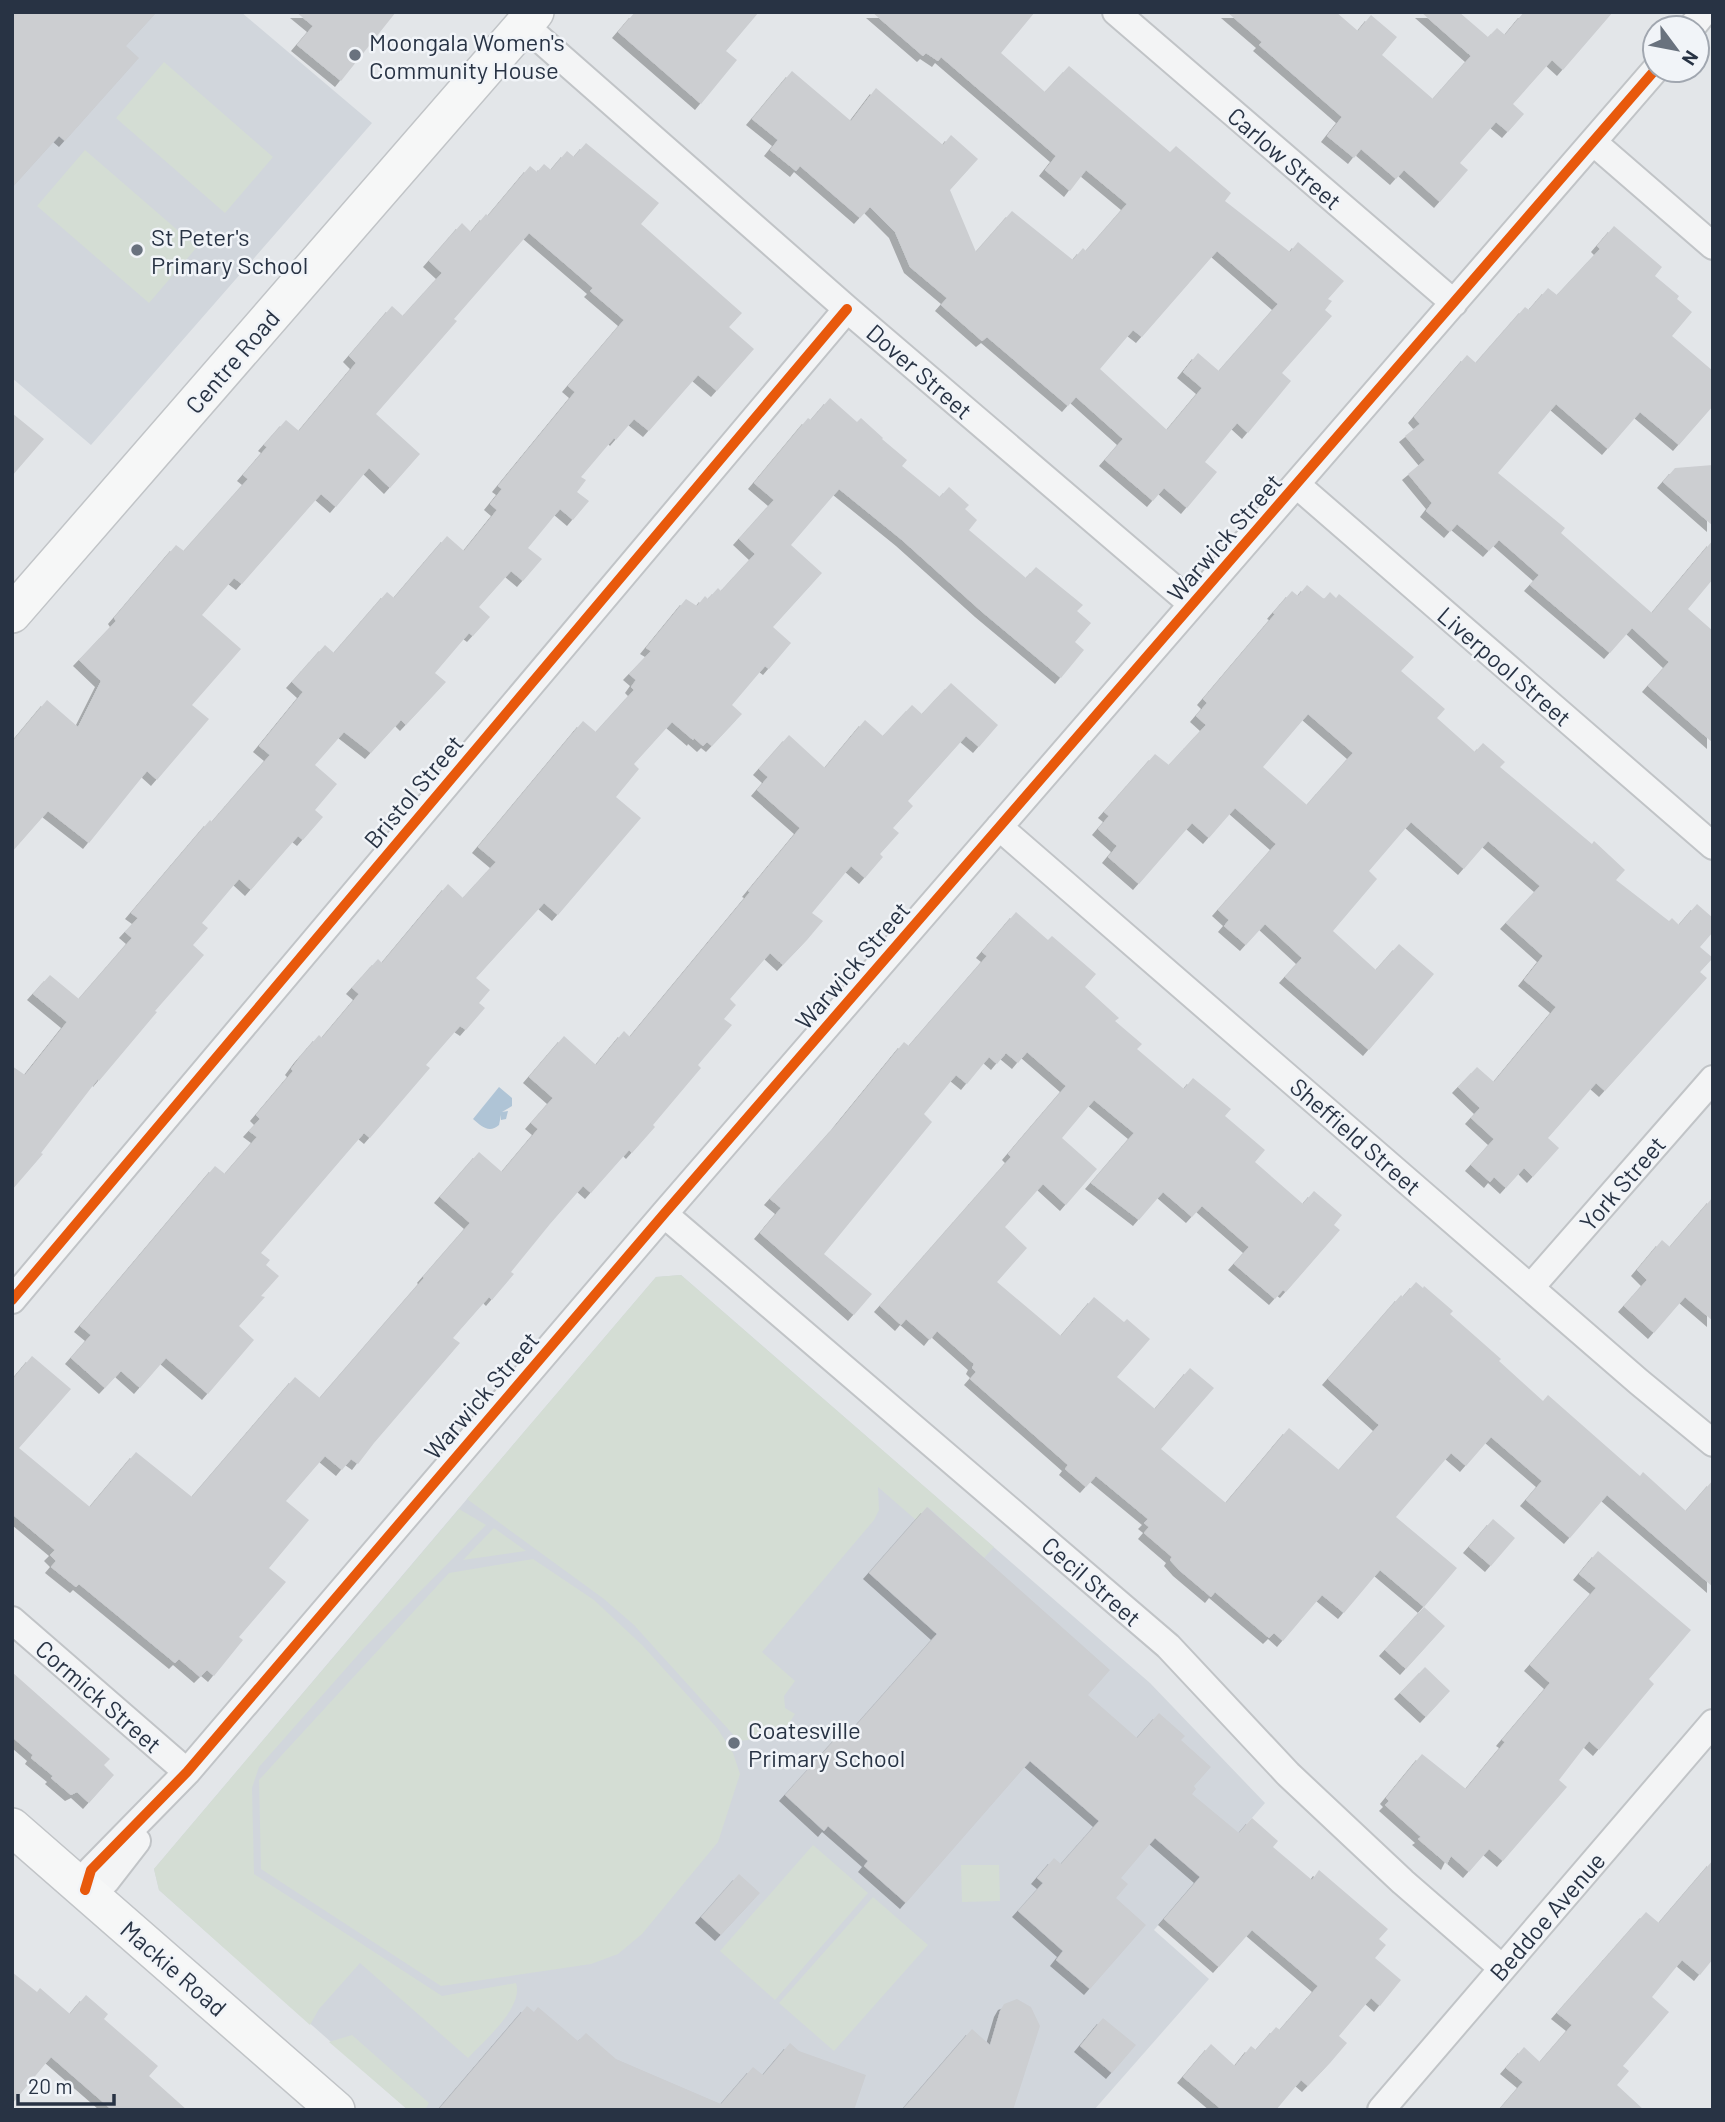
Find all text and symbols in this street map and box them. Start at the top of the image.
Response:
north arrow [1641,14,1711,84]
place label: Moongala Women's Community House [369,27,565,84]
marker: Moongala Women's Community House [347,47,363,63]
text: N [1678,47,1704,70]
street label: Carlow Street [1222,101,1348,215]
place label: St Peter's Primary School [151,222,308,279]
marker: St Peter's Primary School [129,242,145,258]
street label: Centre Road [179,303,285,419]
street label: Dover Street [861,317,979,425]
street label: Warwick Street [1161,467,1287,607]
street label: Liverpool Street [1432,600,1578,732]
street label: Bristol Street [357,729,469,853]
street label: Warwick Street [789,895,915,1035]
street label: Sheffield Street [1285,1071,1427,1201]
street label: York Street [1573,1130,1671,1236]
street label: Warwick Street [418,1325,544,1465]
street label: Cecil Street [1037,1530,1147,1632]
street label: Cormick Street [30,1634,168,1758]
place label: Coatesville Primary School [748,1715,905,1772]
marker: Coatesville Primary School [726,1735,742,1751]
street label: Beddoe Avenue [1483,1846,1611,1986]
street label: Mackie Road [115,1914,233,2022]
scale bar [18,2062,114,2106]
text: 20 m [28,2073,73,2098]

